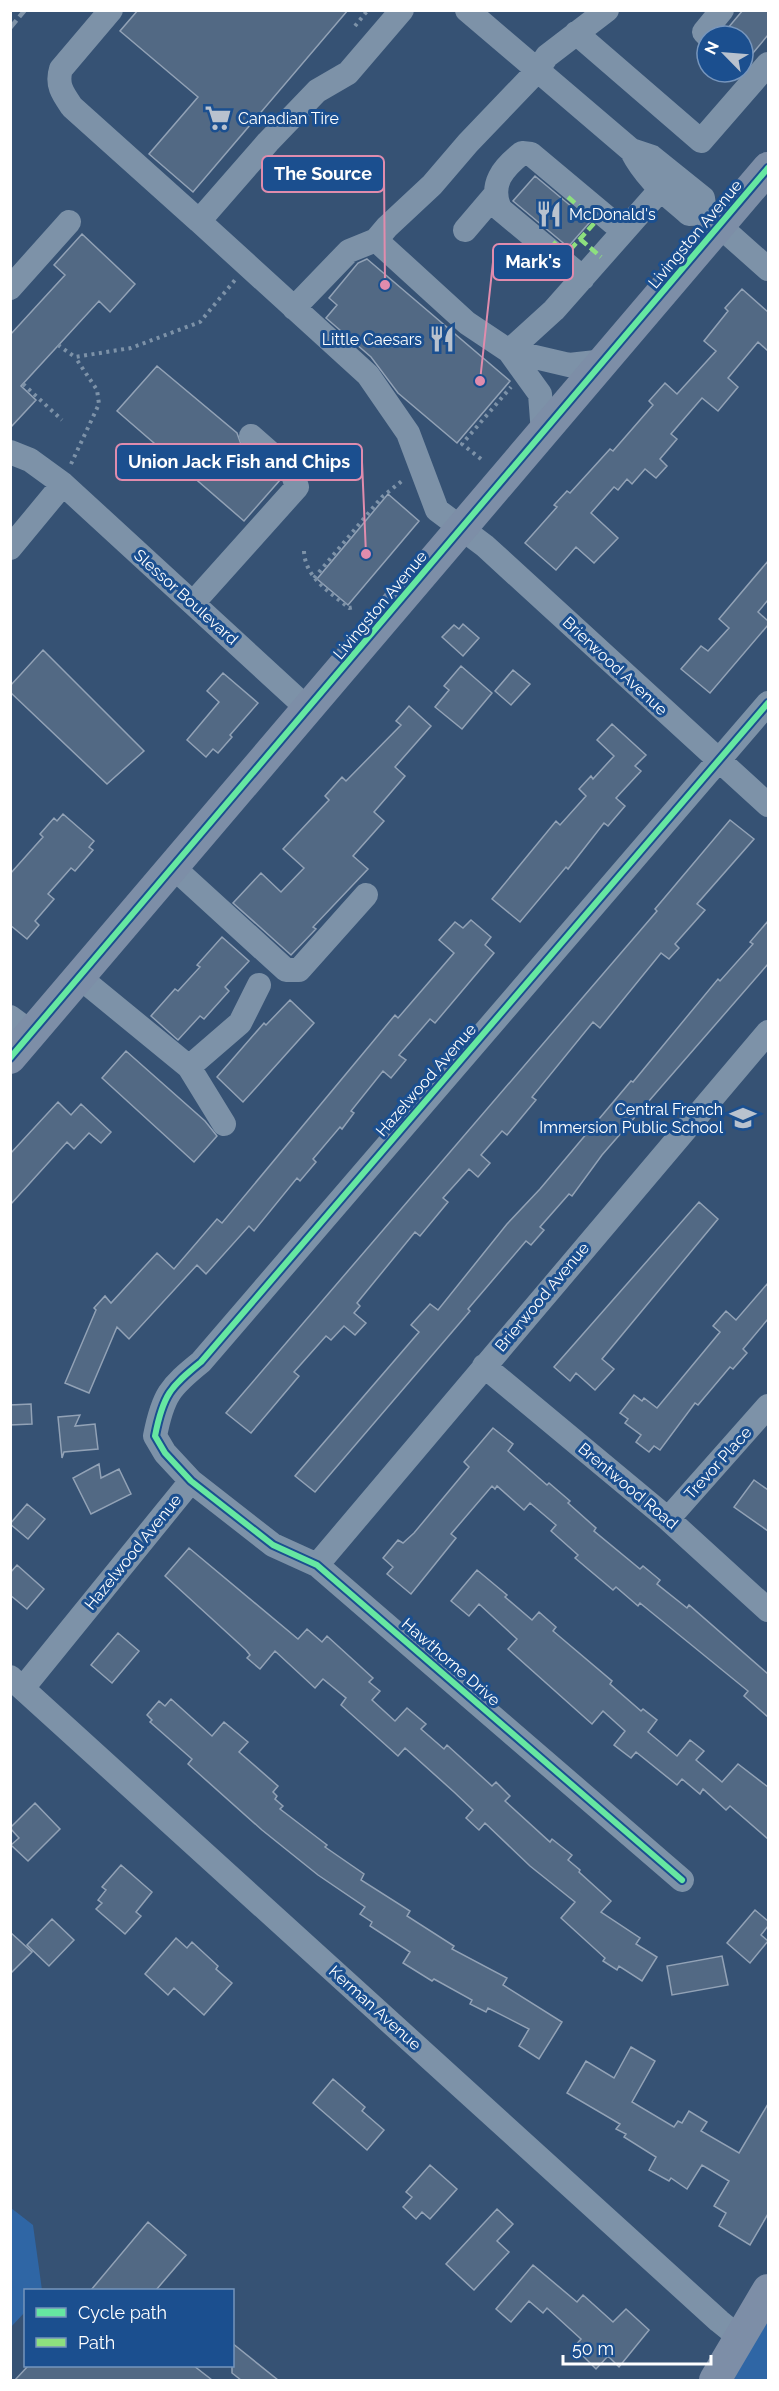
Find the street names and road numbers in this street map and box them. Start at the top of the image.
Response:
street label: Livingston Avenue [644,176,746,292]
street label: Slessor Boulevard [130,545,242,649]
street label: Livingston Avenue [329,547,431,663]
street label: Brierwood Avenue [559,613,671,719]
street label: Hazelwood Avenue [372,1020,480,1140]
street label: Brierwood Avenue [491,1239,593,1355]
street label: Trevor Place [680,1423,756,1503]
street label: Brentwood Road [574,1439,682,1533]
street label: Hazelwood Avenue [81,1490,185,1614]
street label: Hawthorne Drive [398,1614,504,1710]
street label: Kerman Avenue [325,1962,425,2054]

